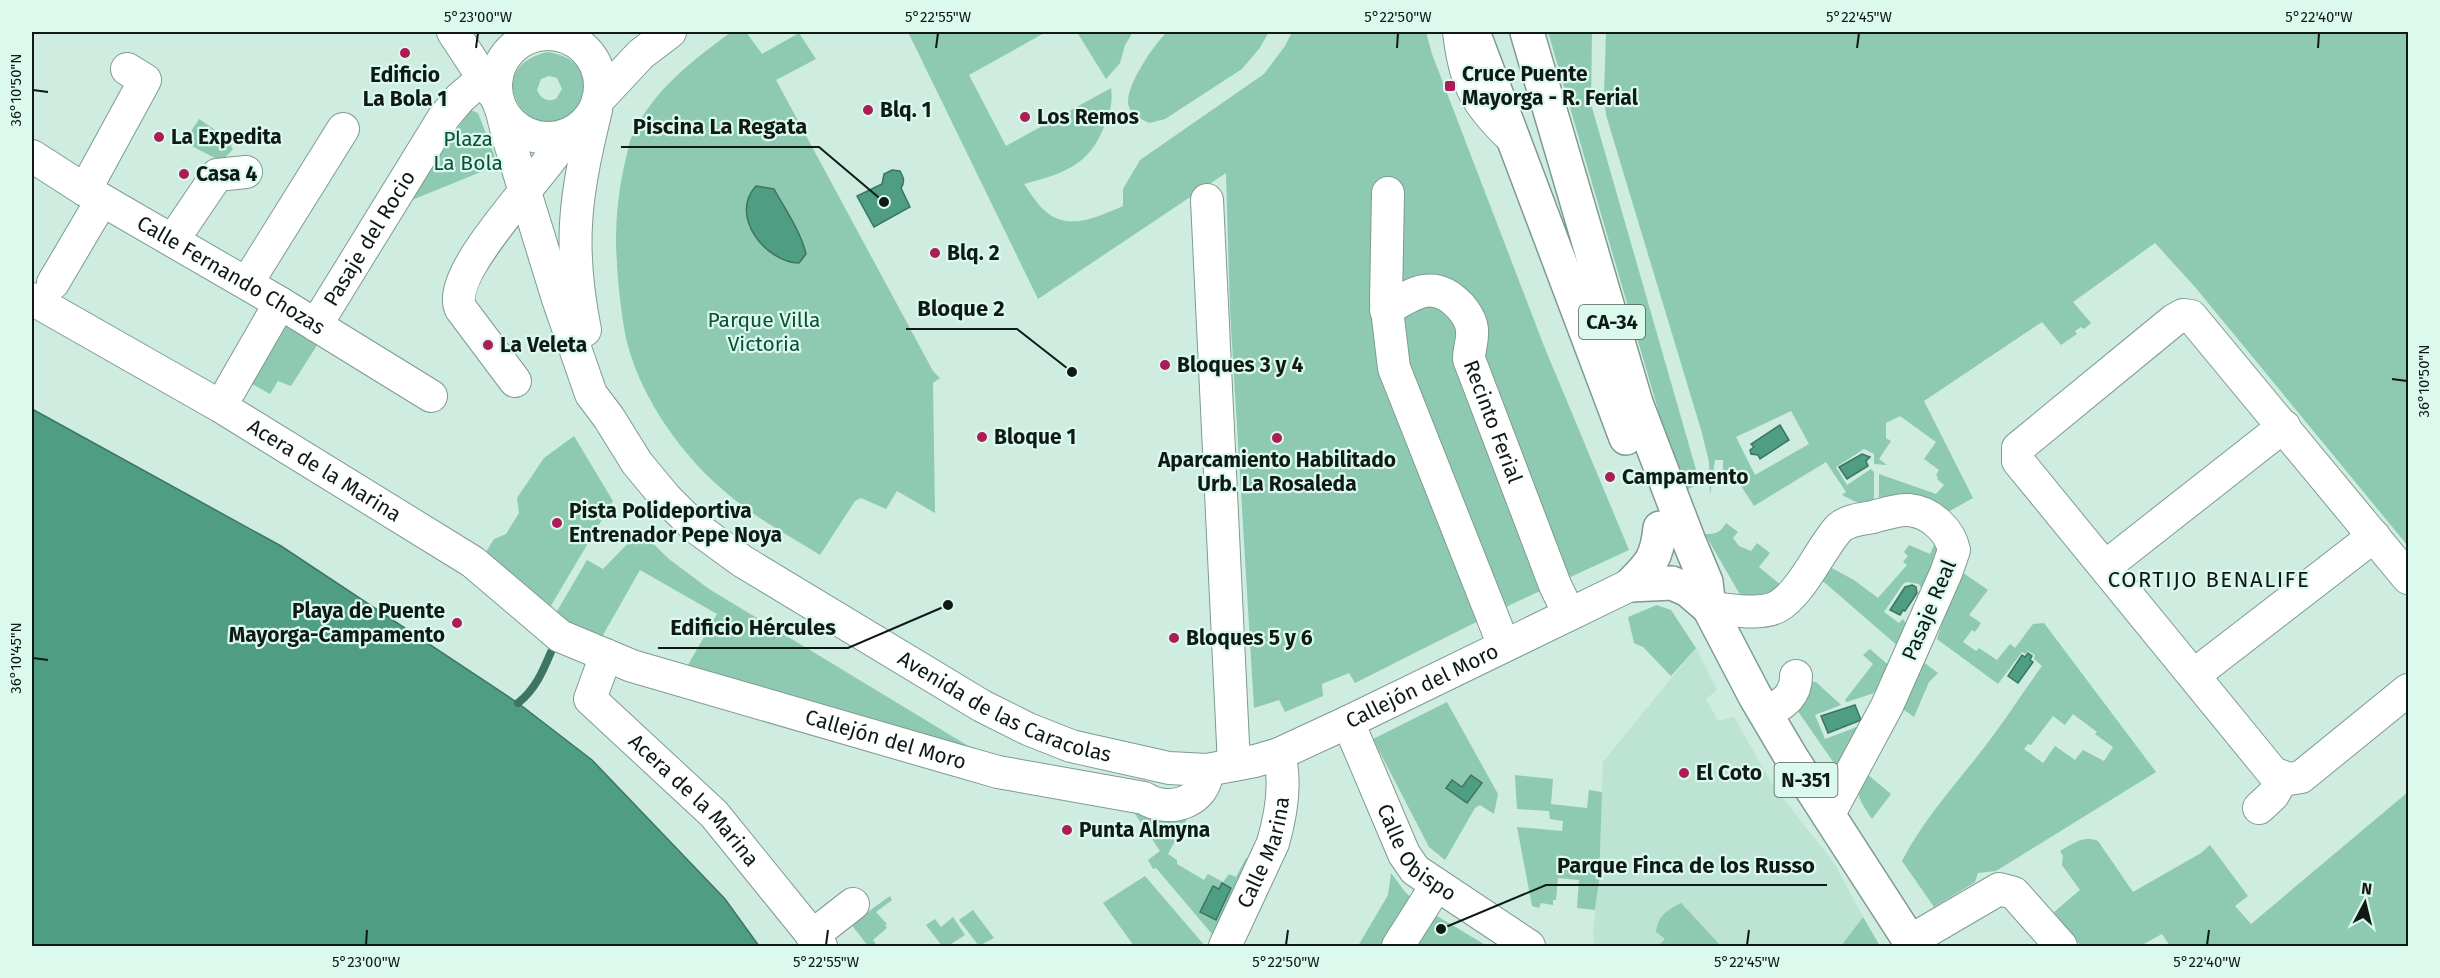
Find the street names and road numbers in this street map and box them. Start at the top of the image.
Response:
street label: Pasaje del Rocio [318,165,421,311]
street label: Calle Fernando Chozas [132,210,330,341]
road number: CA-34 [1579,305,1645,339]
street label: Recinto Ferial [1458,356,1528,487]
street label: Acera de la Marina [243,413,406,528]
street label: Pasaje Real [1896,556,1962,664]
street label: Callejón del Moro [1341,638,1503,734]
street label: Avenida de las Caracolas [893,645,1114,768]
street label: Callejón del Moro [802,704,969,775]
street label: Acera de la Marina [623,728,764,872]
road number: N-351 [1774,763,1838,797]
street label: Calle Marina [1231,795,1295,912]
street label: Calle Obispo [1371,800,1461,907]

